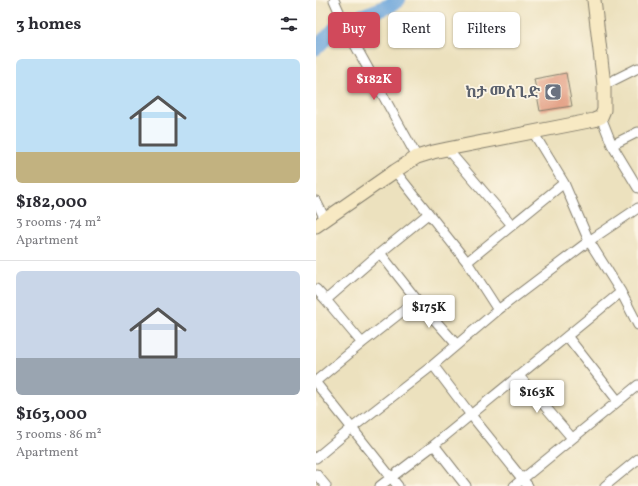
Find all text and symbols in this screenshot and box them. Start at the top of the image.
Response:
chip: Buy [328,12,380,48]
chip: Rent [388,12,445,48]
chip: Filters [453,12,520,48]
text: 3 homes [16,13,81,36]
icon: filters [278,13,300,35]
pin: $182K [346,67,402,101]
text: $182K [356,71,392,89]
mosque icon: ከታ መስጊድ [543,82,563,102]
place label: ከታ መስጊድ [465,83,541,104]
icon: home [122,85,194,157]
text: $182,000 [16,191,87,214]
text: 3 rooms · 74 m² [16,214,101,232]
text: Apartment [16,232,79,250]
pin: $175K [401,295,457,329]
icon: home [122,297,194,369]
text: $175K [412,299,446,317]
pin: $163K [509,380,565,414]
text: $163K [519,384,555,402]
text: $163,000 [16,403,87,426]
text: 3 rooms · 86 m² [16,426,101,444]
text: Apartment [16,444,79,462]

